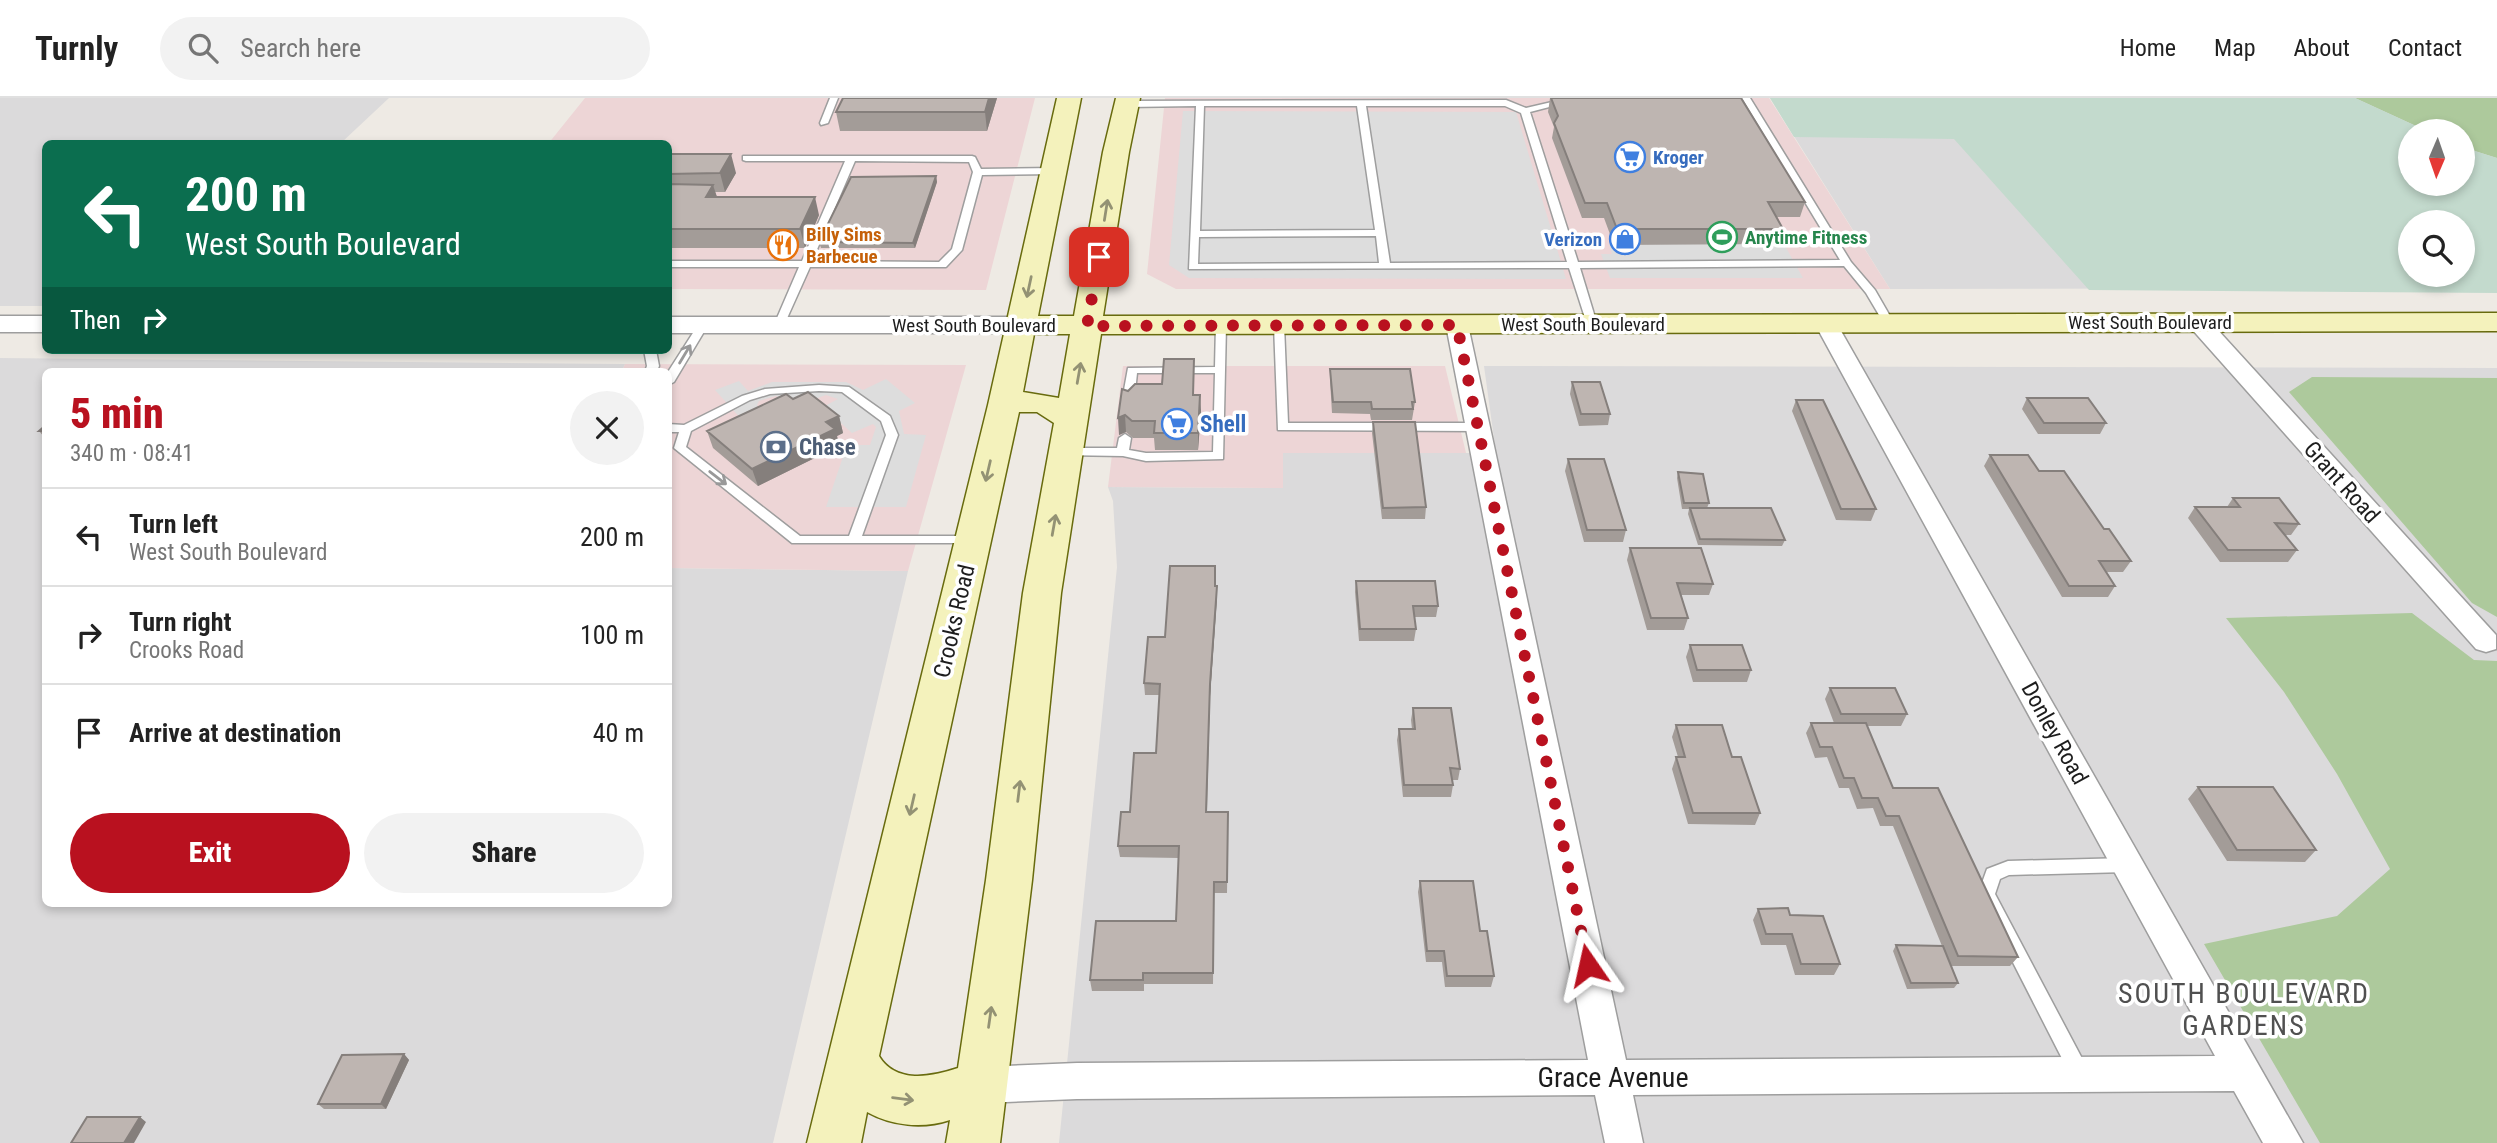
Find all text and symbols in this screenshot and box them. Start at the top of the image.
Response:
search box [160,17,650,80]
text: Turnly [35,29,118,68]
icon: search [184,29,222,67]
text: Search here [240,33,361,63]
text: Home [2120,34,2176,62]
text: Map [2214,34,2256,62]
text: About [2294,34,2350,62]
text: Contact [2388,34,2462,62]
north arrow [2398,119,2474,196]
map controls [2398,119,2475,287]
supermarket icon: Kroger [1613,140,1647,174]
place label: Kroger [1653,146,1704,169]
text: 200 m [185,166,307,223]
icon: left [70,168,161,259]
one-way arrow [1100,199,1113,222]
button: search [2398,210,2475,287]
sports icon: Anytime Fitness [1705,220,1739,254]
shop icon: Verizon [1608,222,1642,256]
place label: Billy Sims Barbecue [806,223,882,268]
text: West South Boulevard [185,225,461,263]
place label: Anytime Fitness [1745,226,1867,249]
pin [1069,227,1129,287]
restaurant icon: Billy Sims Barbecue [766,228,800,262]
place label: Verizon [1544,228,1602,251]
icon: arrive [1080,238,1118,276]
one-way arrow [1022,275,1036,298]
icon: right [135,301,173,339]
text: Then [70,305,121,335]
street label: West South Boulevard [2068,311,2232,334]
street label: West South Boulevard [1501,313,1665,336]
street label: West South Boulevard [892,314,1056,337]
one-way arrow [679,344,693,364]
one-way arrow [1073,362,1087,385]
text: 5 min [70,389,164,438]
button: close [570,391,644,465]
supermarket icon: Shell [1160,407,1194,441]
place label: Shell [1200,411,1246,438]
bank icon: Chase [759,430,793,464]
place label: Chase [799,434,856,461]
street label: Grant Road [2298,436,2385,529]
text: 340 m · 08:41 [70,440,194,467]
one-way arrow [981,459,994,482]
one-way arrow [709,470,727,485]
text: Turn left [129,509,218,539]
one-way arrow [1048,514,1061,537]
icon: left [70,518,108,556]
text: 200 m [580,522,644,552]
text: West South Boulevard [129,539,327,566]
street label: Crooks Road [928,562,981,680]
text: Turn right [129,607,231,637]
icon: right [70,616,108,654]
text: 100 m [580,620,644,650]
text: Crooks Road [129,637,244,664]
street label: Donley Road [2015,677,2094,789]
icon: arrive [70,714,108,752]
text: Arrive at destination [129,718,341,748]
text: 40 m [593,718,644,748]
one-way arrow [1012,781,1025,803]
one-way arrow [905,793,918,815]
button: Exit [70,813,350,893]
button: Share [364,813,644,893]
position arrow [1551,928,1625,1002]
district label: SOUTH BOULEVARD GARDENS [2118,977,2370,1042]
one-way arrow [984,1006,997,1029]
street label: Grace Avenue [1537,1061,1689,1094]
one-way arrow [891,1093,914,1106]

